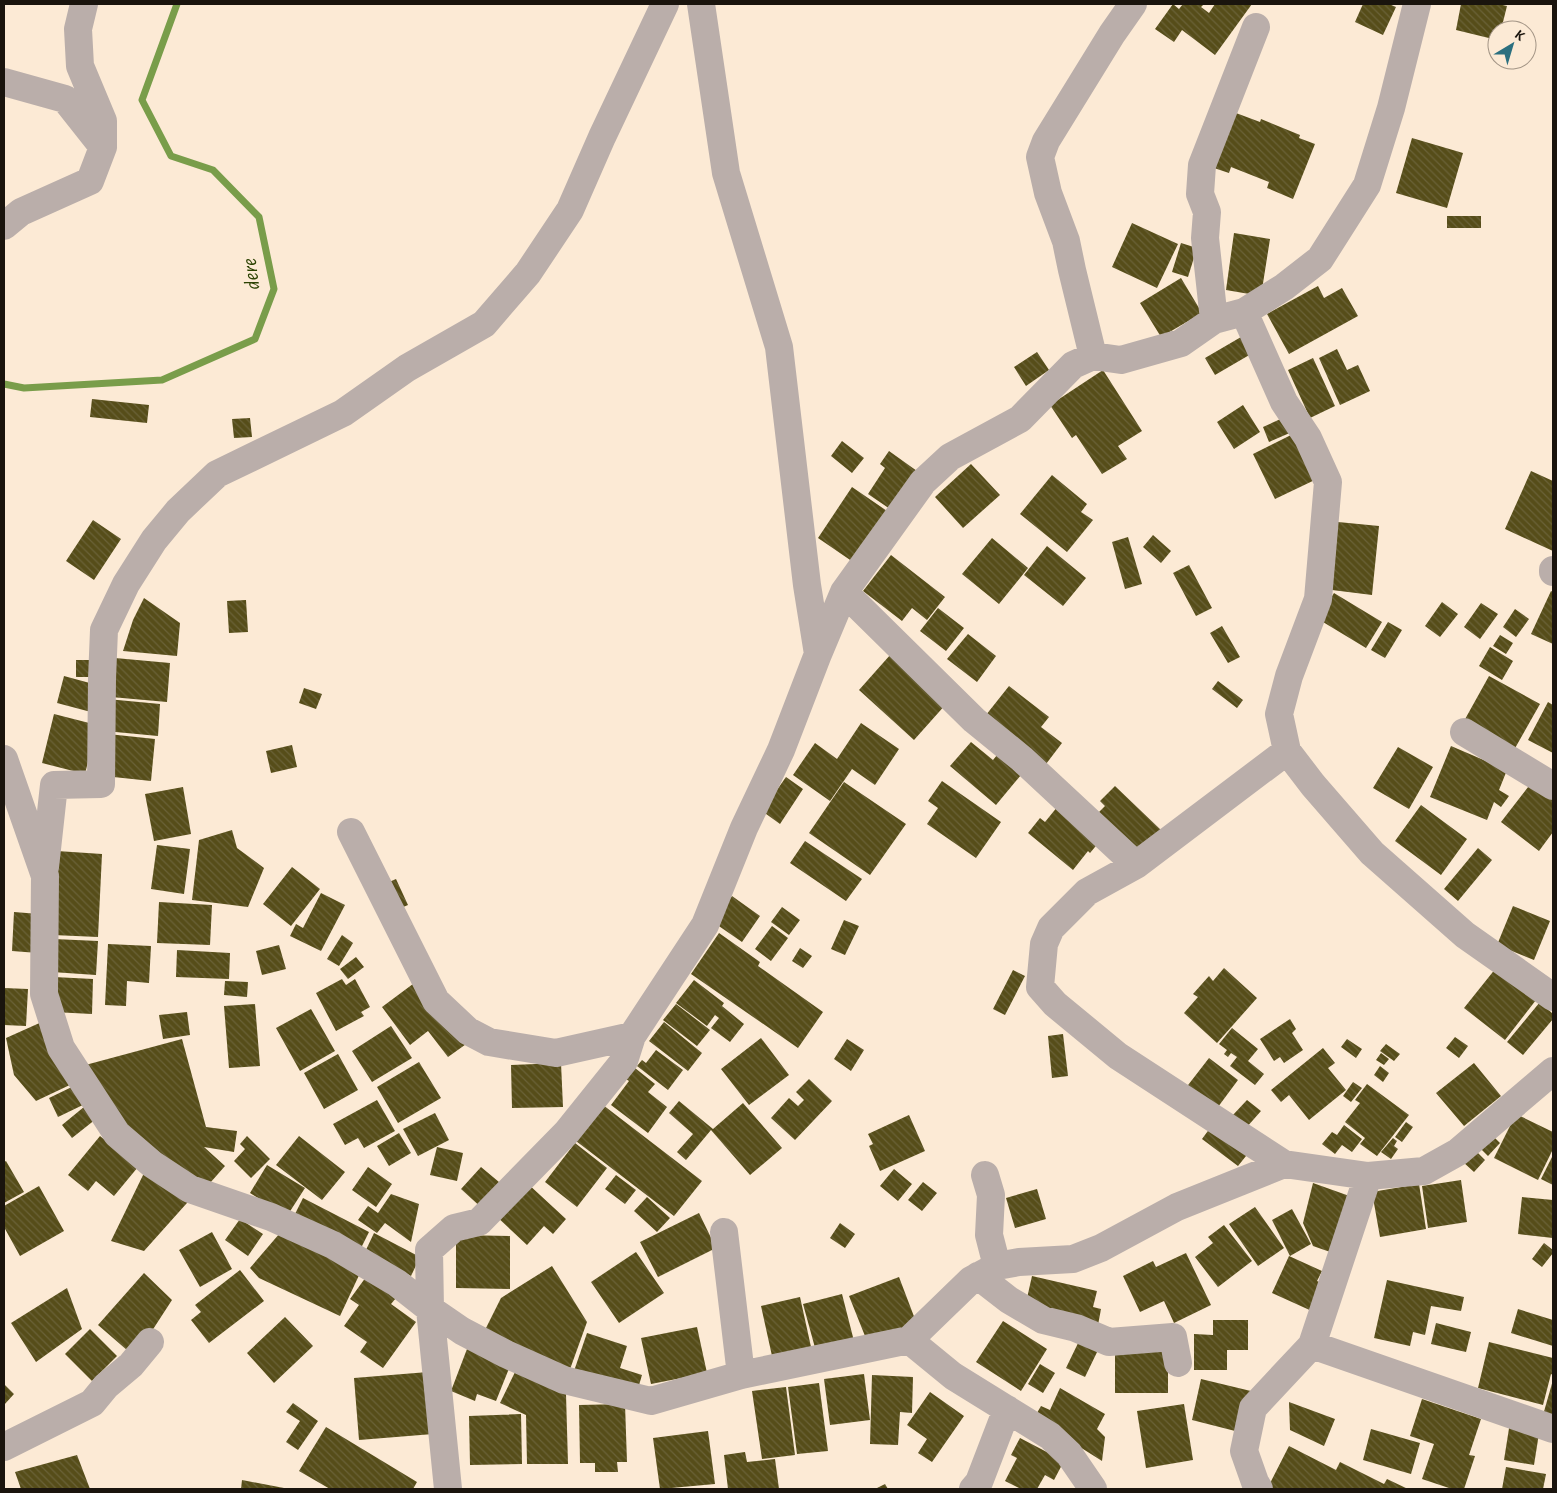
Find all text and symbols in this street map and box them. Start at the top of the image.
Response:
north arrow [1487,20,1537,70]
text: K [1512,28,1528,44]
water label: dere [239,257,263,291]

